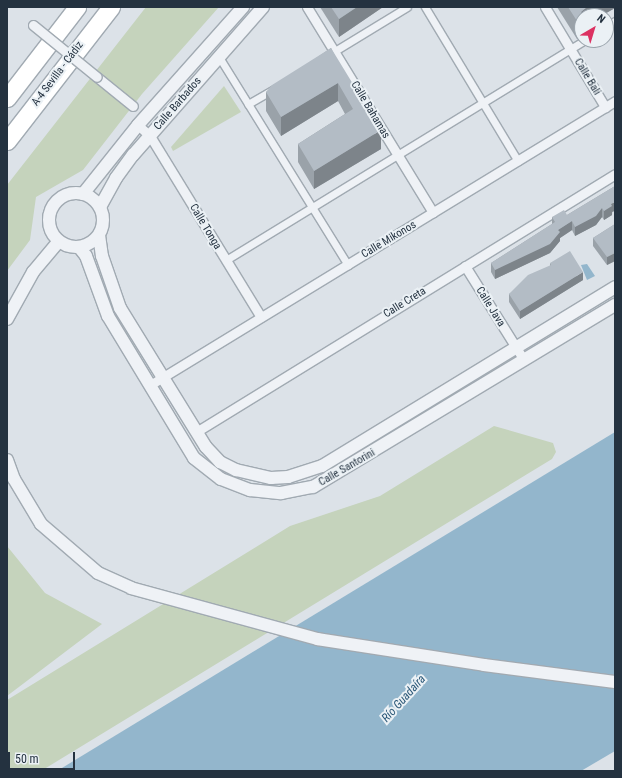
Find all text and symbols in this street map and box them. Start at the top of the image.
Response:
north arrow [574,8,614,48]
text: N [594,12,608,26]
street label: A-4 Sevilla - Cádiz [29,39,87,109]
street label: Calle Bali [571,56,603,98]
street label: Calle Barbados [152,75,204,133]
street label: Calle Bahamas [348,79,392,141]
street label: Calle Tonga [186,202,224,252]
street label: Calle Mikonos [359,219,419,261]
street label: Calle Creta [381,285,429,321]
street label: Calle Java [473,285,507,329]
street label: Calle Santorini [316,447,378,489]
water label: Río Guadaíra [379,672,429,726]
scale bar [10,744,77,770]
text: 50 m [15,752,39,766]

